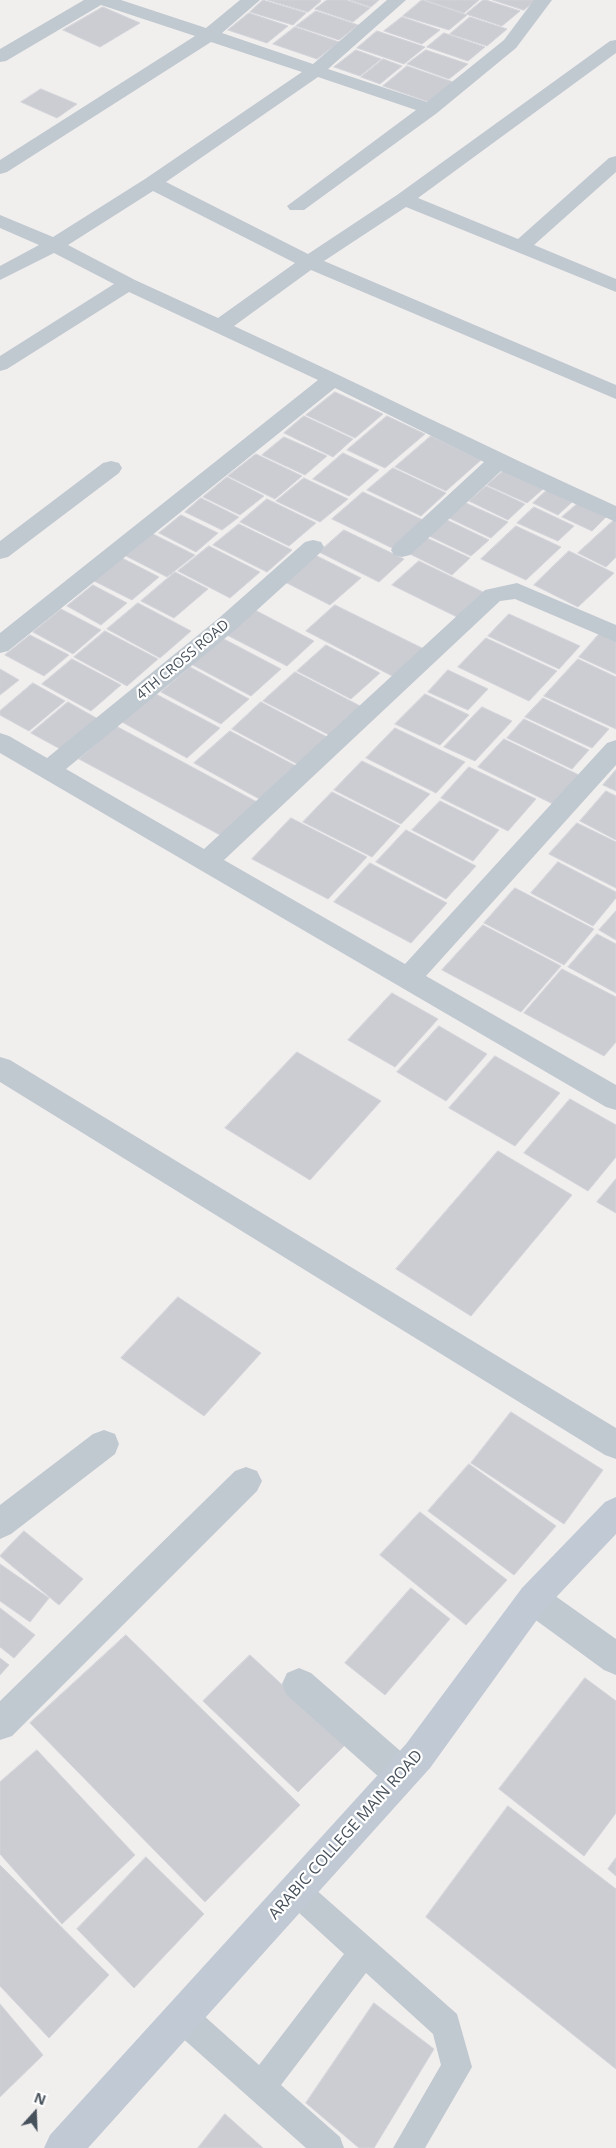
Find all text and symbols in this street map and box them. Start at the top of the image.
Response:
street label: 4TH CROSS ROAD [133,616,233,704]
street label: ARABIC COLLEGE MAIN ROAD [265,1746,427,1924]
north arrow [10,2088,60,2138]
text: N [32,2088,49,2109]

